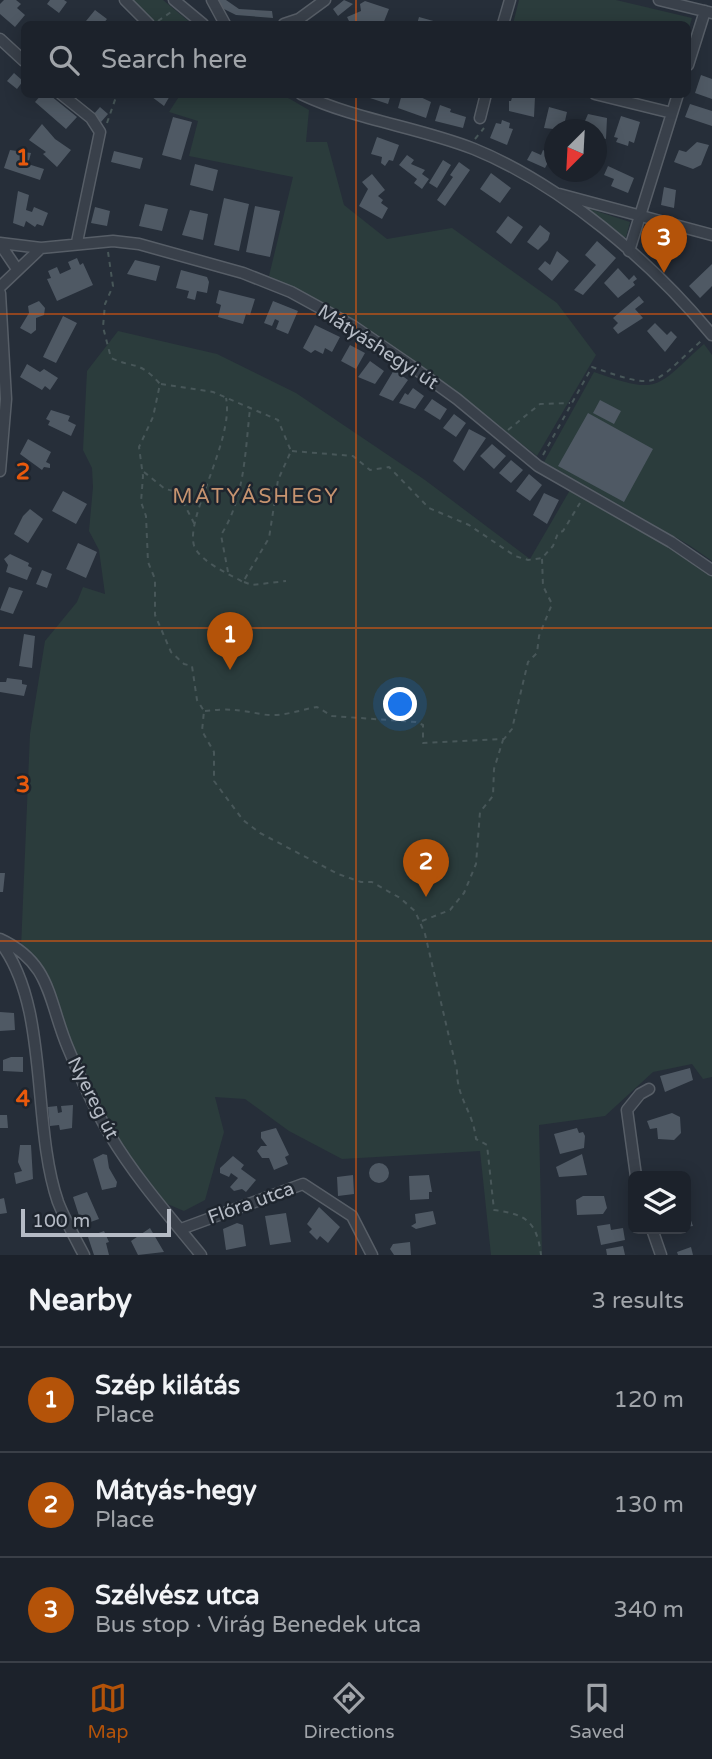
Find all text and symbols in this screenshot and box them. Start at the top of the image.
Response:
search box [21,21,691,98]
icon: search [45,41,83,79]
text: Search here [101,44,247,75]
north arrow [544,119,607,182]
text: 1 [16,144,30,172]
pin: 3 [641,215,687,273]
street label: Mátyáshegyi út [314,300,442,394]
text: 2 [16,458,30,486]
district label: MÁTYÁSHEGY [172,484,340,509]
pin: 1 [207,612,253,670]
your location [383,687,417,721]
text: 3 [16,771,30,799]
pin: 2 [403,839,449,897]
street label: Nyereg út [63,1053,123,1143]
text: 4 [16,1085,31,1113]
map controls [628,1171,691,1234]
button: layers [628,1171,691,1234]
street label: Flóra utca [205,1177,297,1229]
scale bar [21,1206,172,1238]
text: 100 m [32,1210,90,1232]
text: Nearby [28,1282,132,1319]
text: 3 results [591,1287,684,1315]
text: Szép kilátás [95,1370,240,1401]
text: 1 [44,1386,58,1414]
text: 120 m [614,1386,684,1414]
text: Place [95,1401,154,1429]
text: Mátyás-hegy [95,1475,257,1506]
text: 2 [44,1491,58,1519]
text: 130 m [614,1491,684,1519]
text: Place [95,1506,154,1534]
text: Szélvész utca [95,1580,260,1611]
text: 3 [44,1596,58,1624]
text: 340 m [614,1596,684,1624]
text: Bus stop · Virág Benedek utca [95,1611,421,1639]
tab: Map [88,1679,129,1743]
tab: Directions [304,1679,395,1743]
tab: Saved [570,1679,624,1743]

